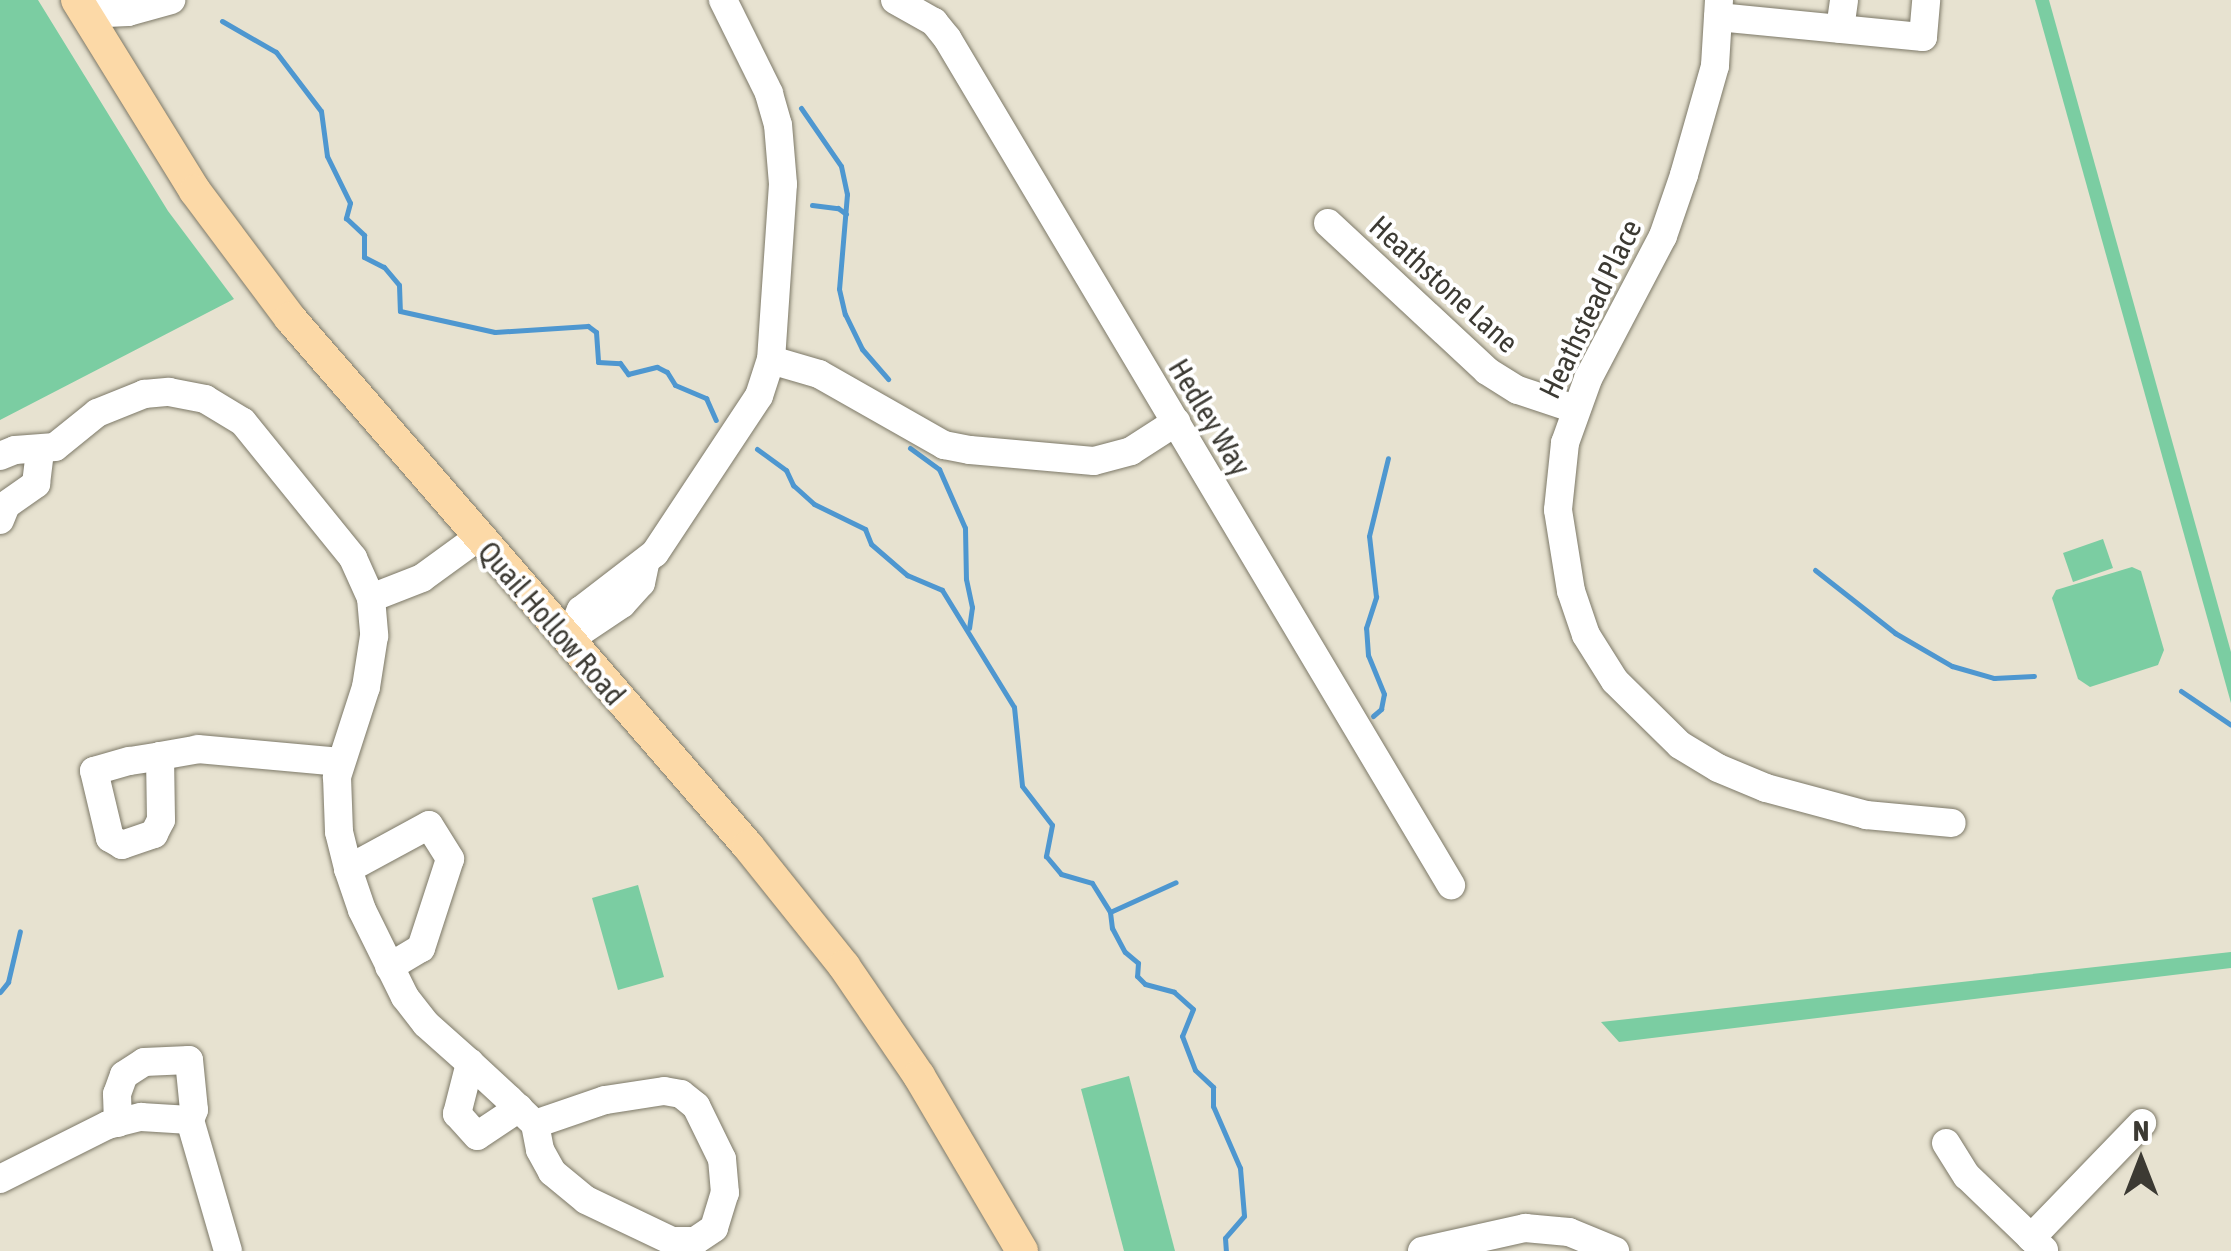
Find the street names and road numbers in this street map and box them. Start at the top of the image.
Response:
street label: Heathstone Lane [1362,208,1526,360]
street label: Heathstead Place [1531,214,1649,404]
street label: Hedley Way [1161,352,1259,482]
street label: Quail Hollow Road [471,534,633,712]

